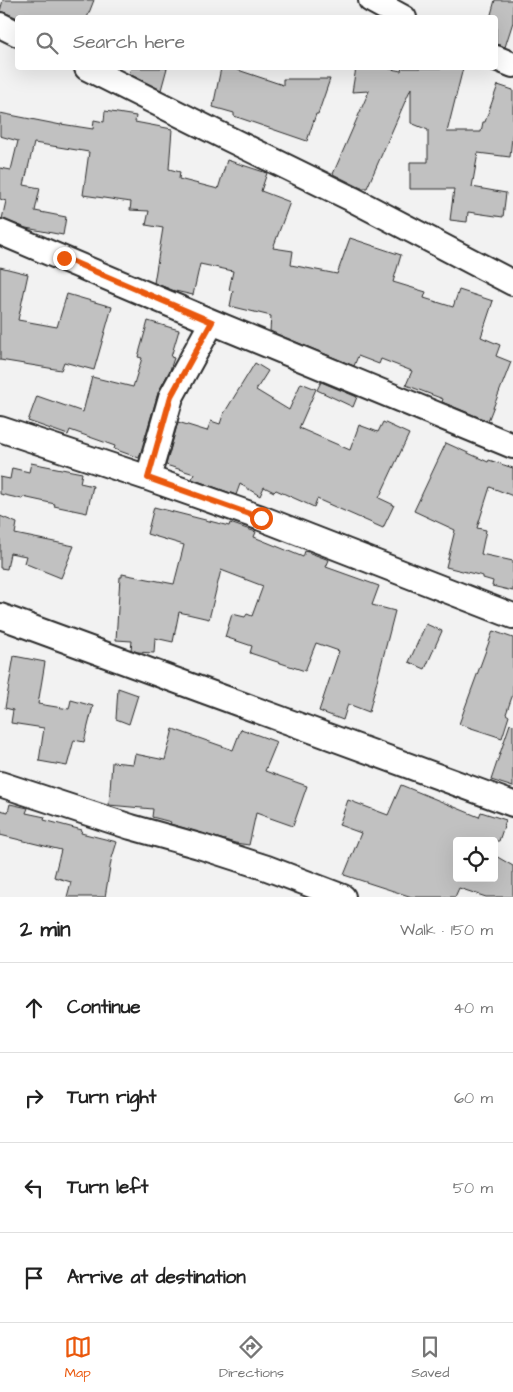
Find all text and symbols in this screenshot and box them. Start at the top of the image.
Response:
search box [15,15,498,70]
icon: search [33,29,61,57]
text: Search here [73,29,185,56]
route end [53,247,76,270]
route start [250,507,273,530]
map controls [453,837,498,882]
button: locate [453,837,498,882]
text: 2 min [20,915,70,944]
text: Walk · 150 m [400,919,493,941]
icon: ahead [20,994,48,1022]
text: Continue [67,994,141,1021]
text: 40 m [453,997,493,1019]
icon: right [20,1084,48,1112]
text: Turn right [67,1084,156,1111]
text: 60 m [454,1087,493,1109]
icon: left [20,1174,48,1202]
text: Turn left [67,1174,148,1201]
text: 50 m [453,1177,493,1199]
icon: arrive [20,1264,48,1292]
text: Arrive at destination [67,1264,246,1291]
tab: Map [64,1333,92,1383]
tab: Directions [219,1333,284,1383]
tab: Saved [411,1333,449,1383]

